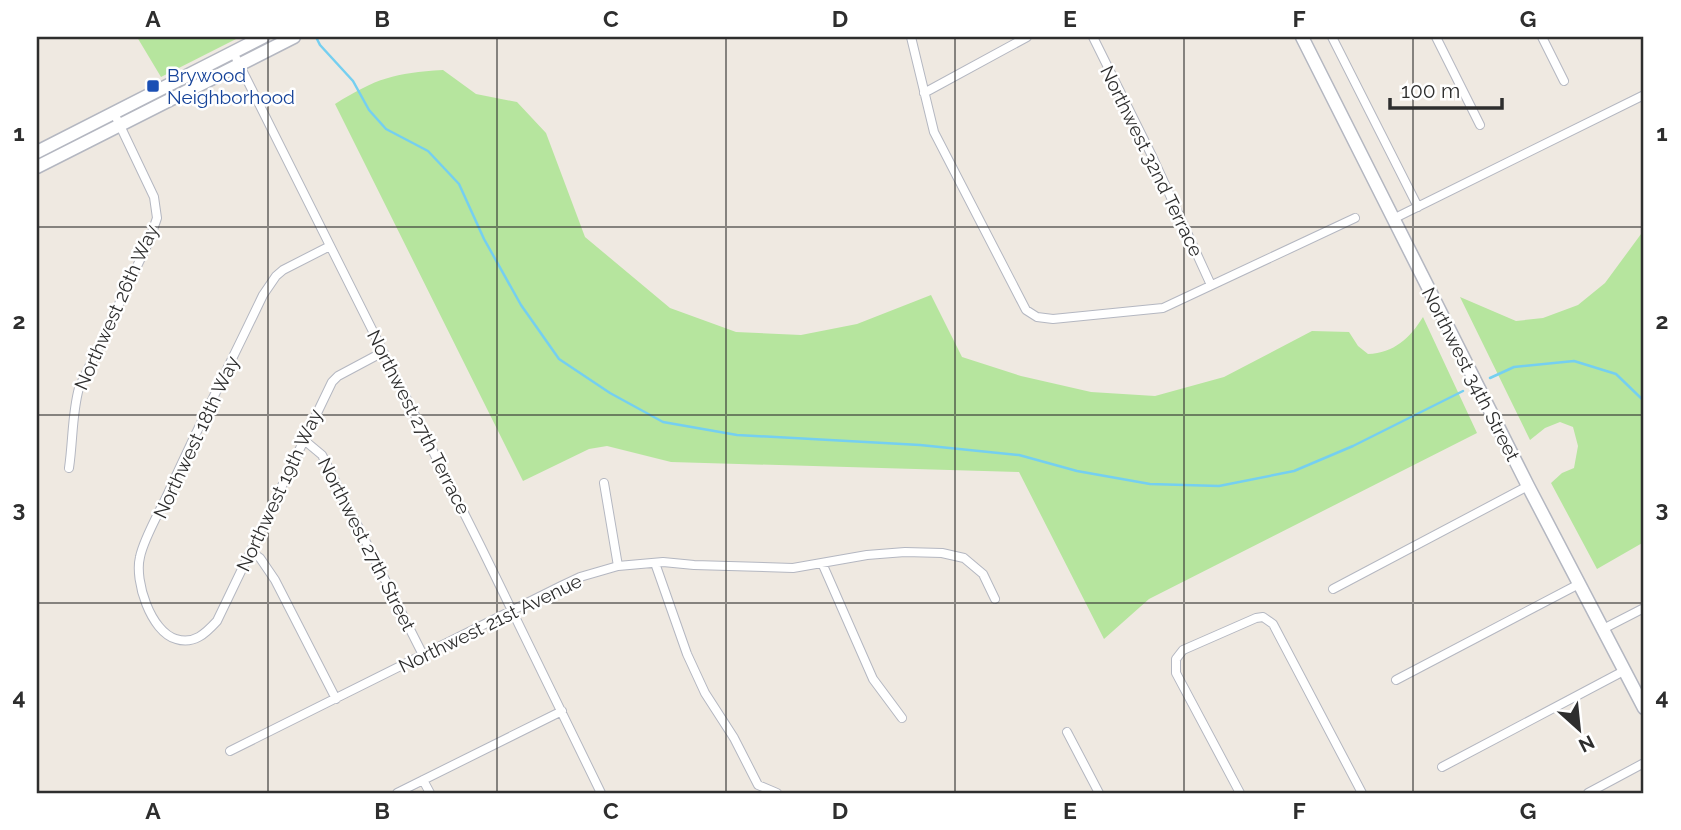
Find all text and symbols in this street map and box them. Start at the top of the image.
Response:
text: A [145,5,161,32]
text: B [374,5,390,32]
text: C [603,5,619,32]
text: D [832,5,848,32]
text: E [1063,5,1077,32]
text: F [1292,5,1306,32]
text: G [1520,5,1536,32]
street label: Northwest 32nd Terrace [1096,62,1208,260]
place label: Brywood Neighborhood [167,64,295,108]
scale bar [1390,66,1502,110]
marker: Brywood Neighborhood [145,78,161,94]
text: 100 m [1401,78,1460,103]
text: 1 [13,119,25,146]
text: 1 [1656,119,1668,146]
street label: Northwest 26th Way [70,221,162,393]
street label: Northwest 34th Street [1418,284,1525,465]
text: 2 [13,307,25,334]
text: 2 [1656,307,1668,334]
street label: Northwest 27th Terrace [363,326,475,518]
street label: Northwest 18th Way [149,352,243,522]
street label: Northwest 19th Way [232,405,326,575]
street label: Northwest 27th Street [314,454,421,635]
text: 3 [13,495,25,522]
text: 3 [1656,495,1668,522]
street label: Northwest 21st Avenue [395,569,585,677]
text: 4 [12,683,26,710]
text: 4 [1655,683,1669,710]
north arrow [1544,694,1614,764]
text: N [1575,731,1598,757]
text: A [145,797,161,824]
text: B [374,797,390,824]
text: C [603,797,619,824]
text: D [832,797,848,824]
text: E [1063,797,1077,824]
text: F [1292,797,1306,824]
text: G [1520,797,1536,824]

